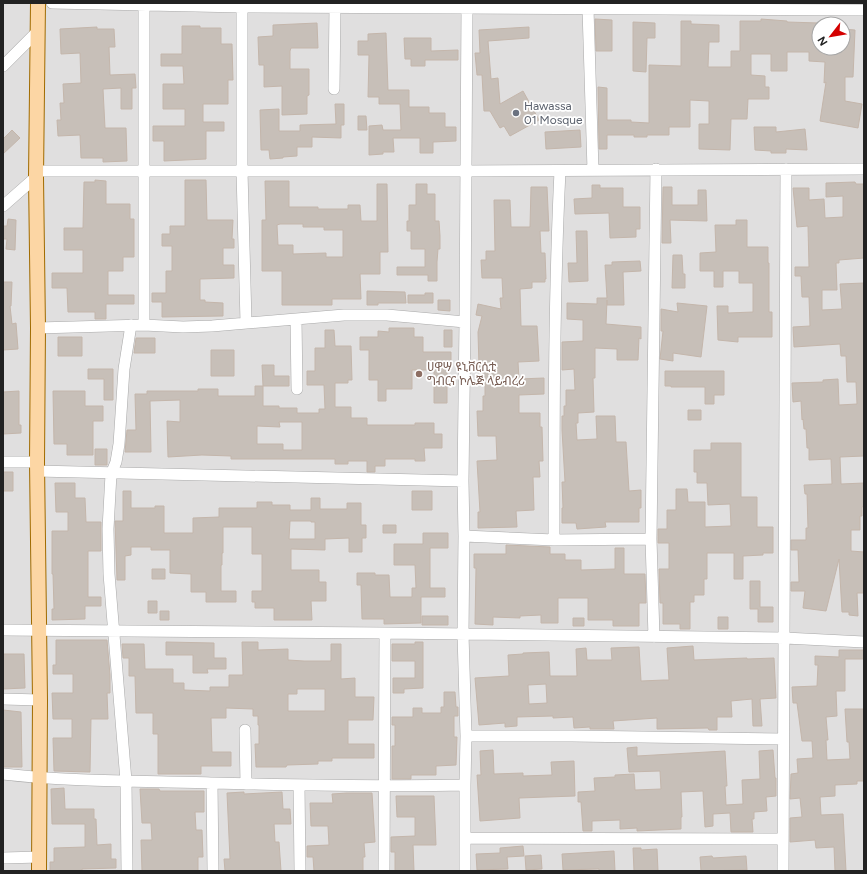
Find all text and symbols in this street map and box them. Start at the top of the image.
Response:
north arrow [811,16,851,56]
text: N [815,34,831,48]
place label: Hawassa 01 Mosque [524,99,583,127]
marker: Hawassa 01 Mosque [511,108,521,118]
place label: ሀዋሣ ዩኒቨርሲቲ ግብርና ኮሌጅ ላይብረሪ [427,360,525,388]
marker: ሀዋሣ ዩኒቨርሲቲ ግብርና ኮሌጅ ላይብረሪ [414,369,424,379]

